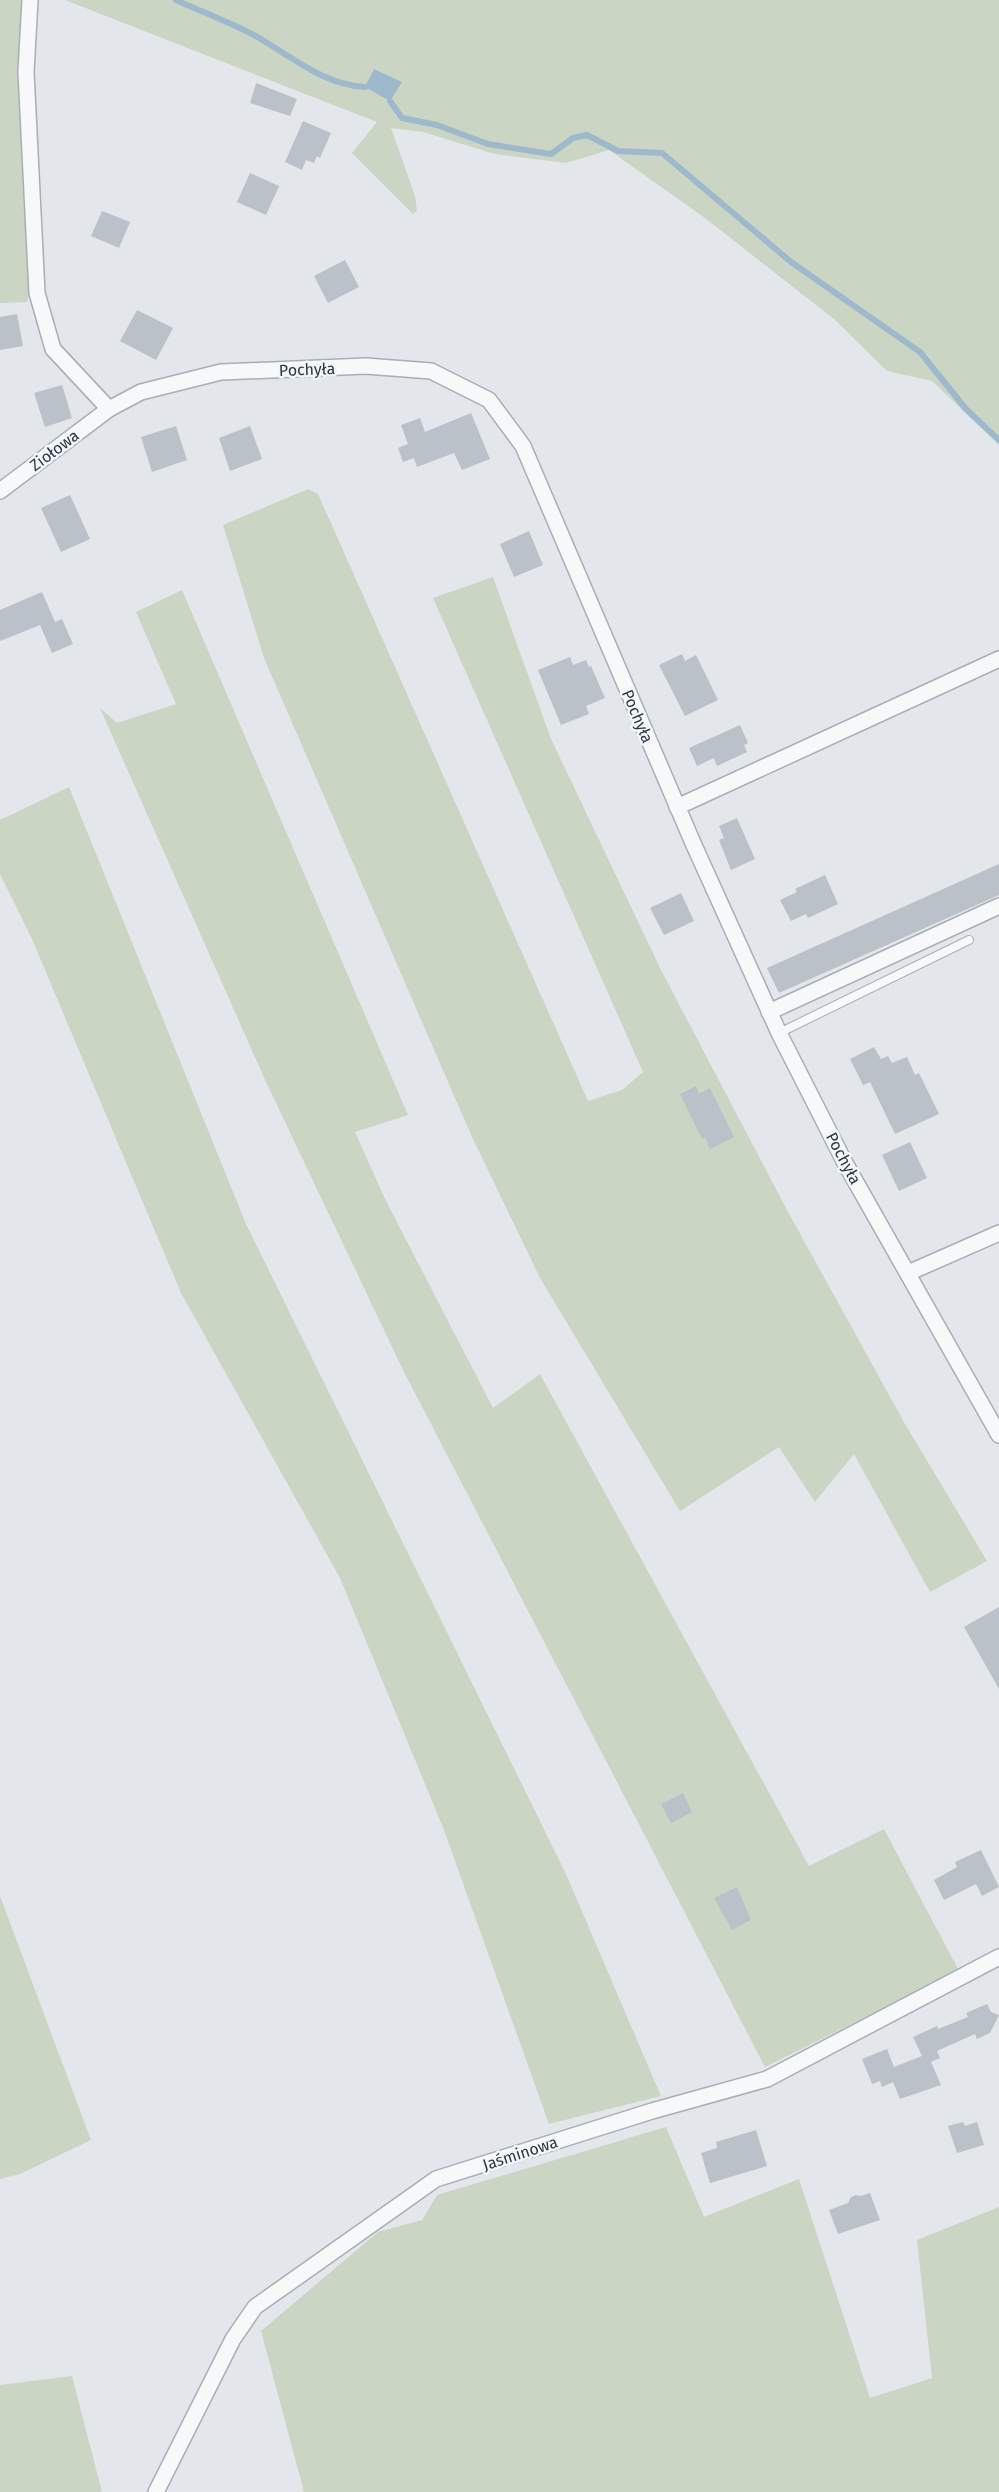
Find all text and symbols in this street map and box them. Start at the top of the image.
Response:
street label: Pochyła [279,359,335,380]
street label: Ziołowa [26,426,83,475]
street label: Pochyła [618,687,657,746]
street label: Pochyła [822,1129,865,1188]
street label: Jaśminowa [480,2132,560,2175]

